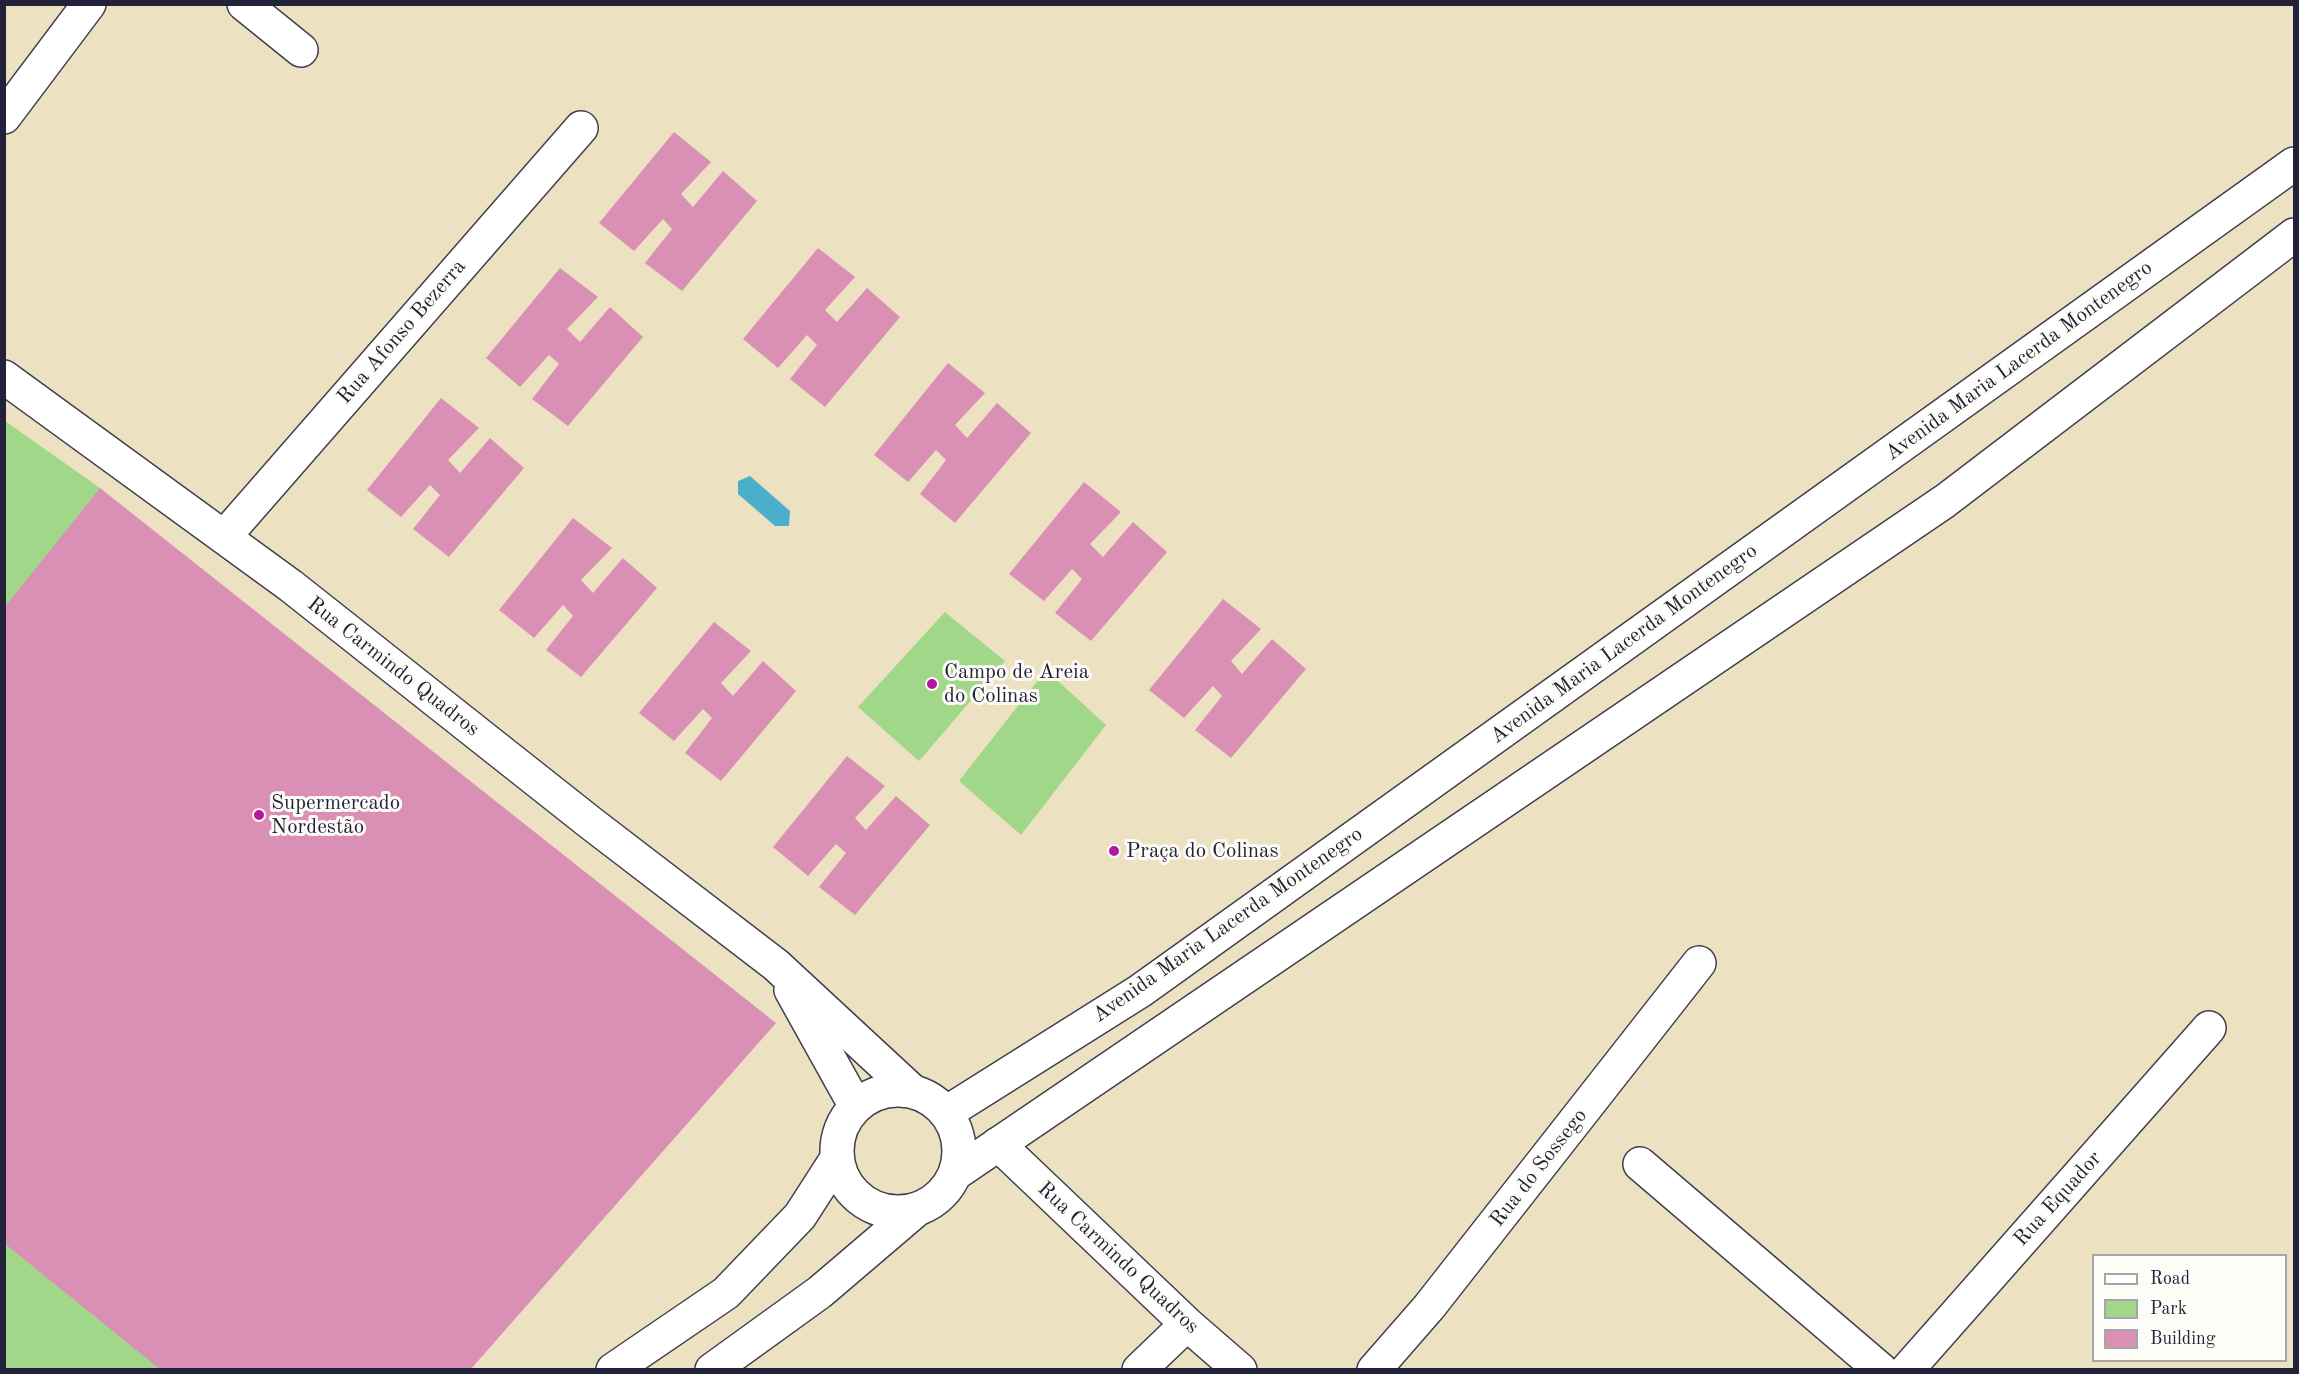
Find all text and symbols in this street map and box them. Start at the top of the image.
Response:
street label: Rua Afonso Bezerra [332,255,472,409]
street label: Avenida Maria Lacerda Montenegro [1881,256,2157,466]
street label: Avenida Maria Lacerda Montenegro [1486,539,1762,749]
street label: Rua Carmindo Quadros [302,592,484,742]
place label: Campo de Areia do Colinas [944,659,1089,709]
marker: Campo de Areia do Colinas [925,677,939,691]
place label: Supermercado Nordestão [271,790,400,840]
marker: Supermercado Nordestão [252,808,266,822]
street label: Avenida Maria Lacerda Montenegro [1088,822,1368,1028]
place label: Praça do Colinas [1126,838,1279,864]
marker: Praça do Colinas [1107,844,1121,858]
street label: Rua do Sossego [1485,1104,1593,1232]
street label: Rua Equador [2009,1146,2107,1252]
street label: Rua Carmindo Quadros [1032,1177,1204,1339]
legend [2092,1254,2287,1362]
text: Road [2150,1270,2190,1288]
text: Park [2150,1300,2187,1318]
text: Building [2150,1330,2215,1348]

